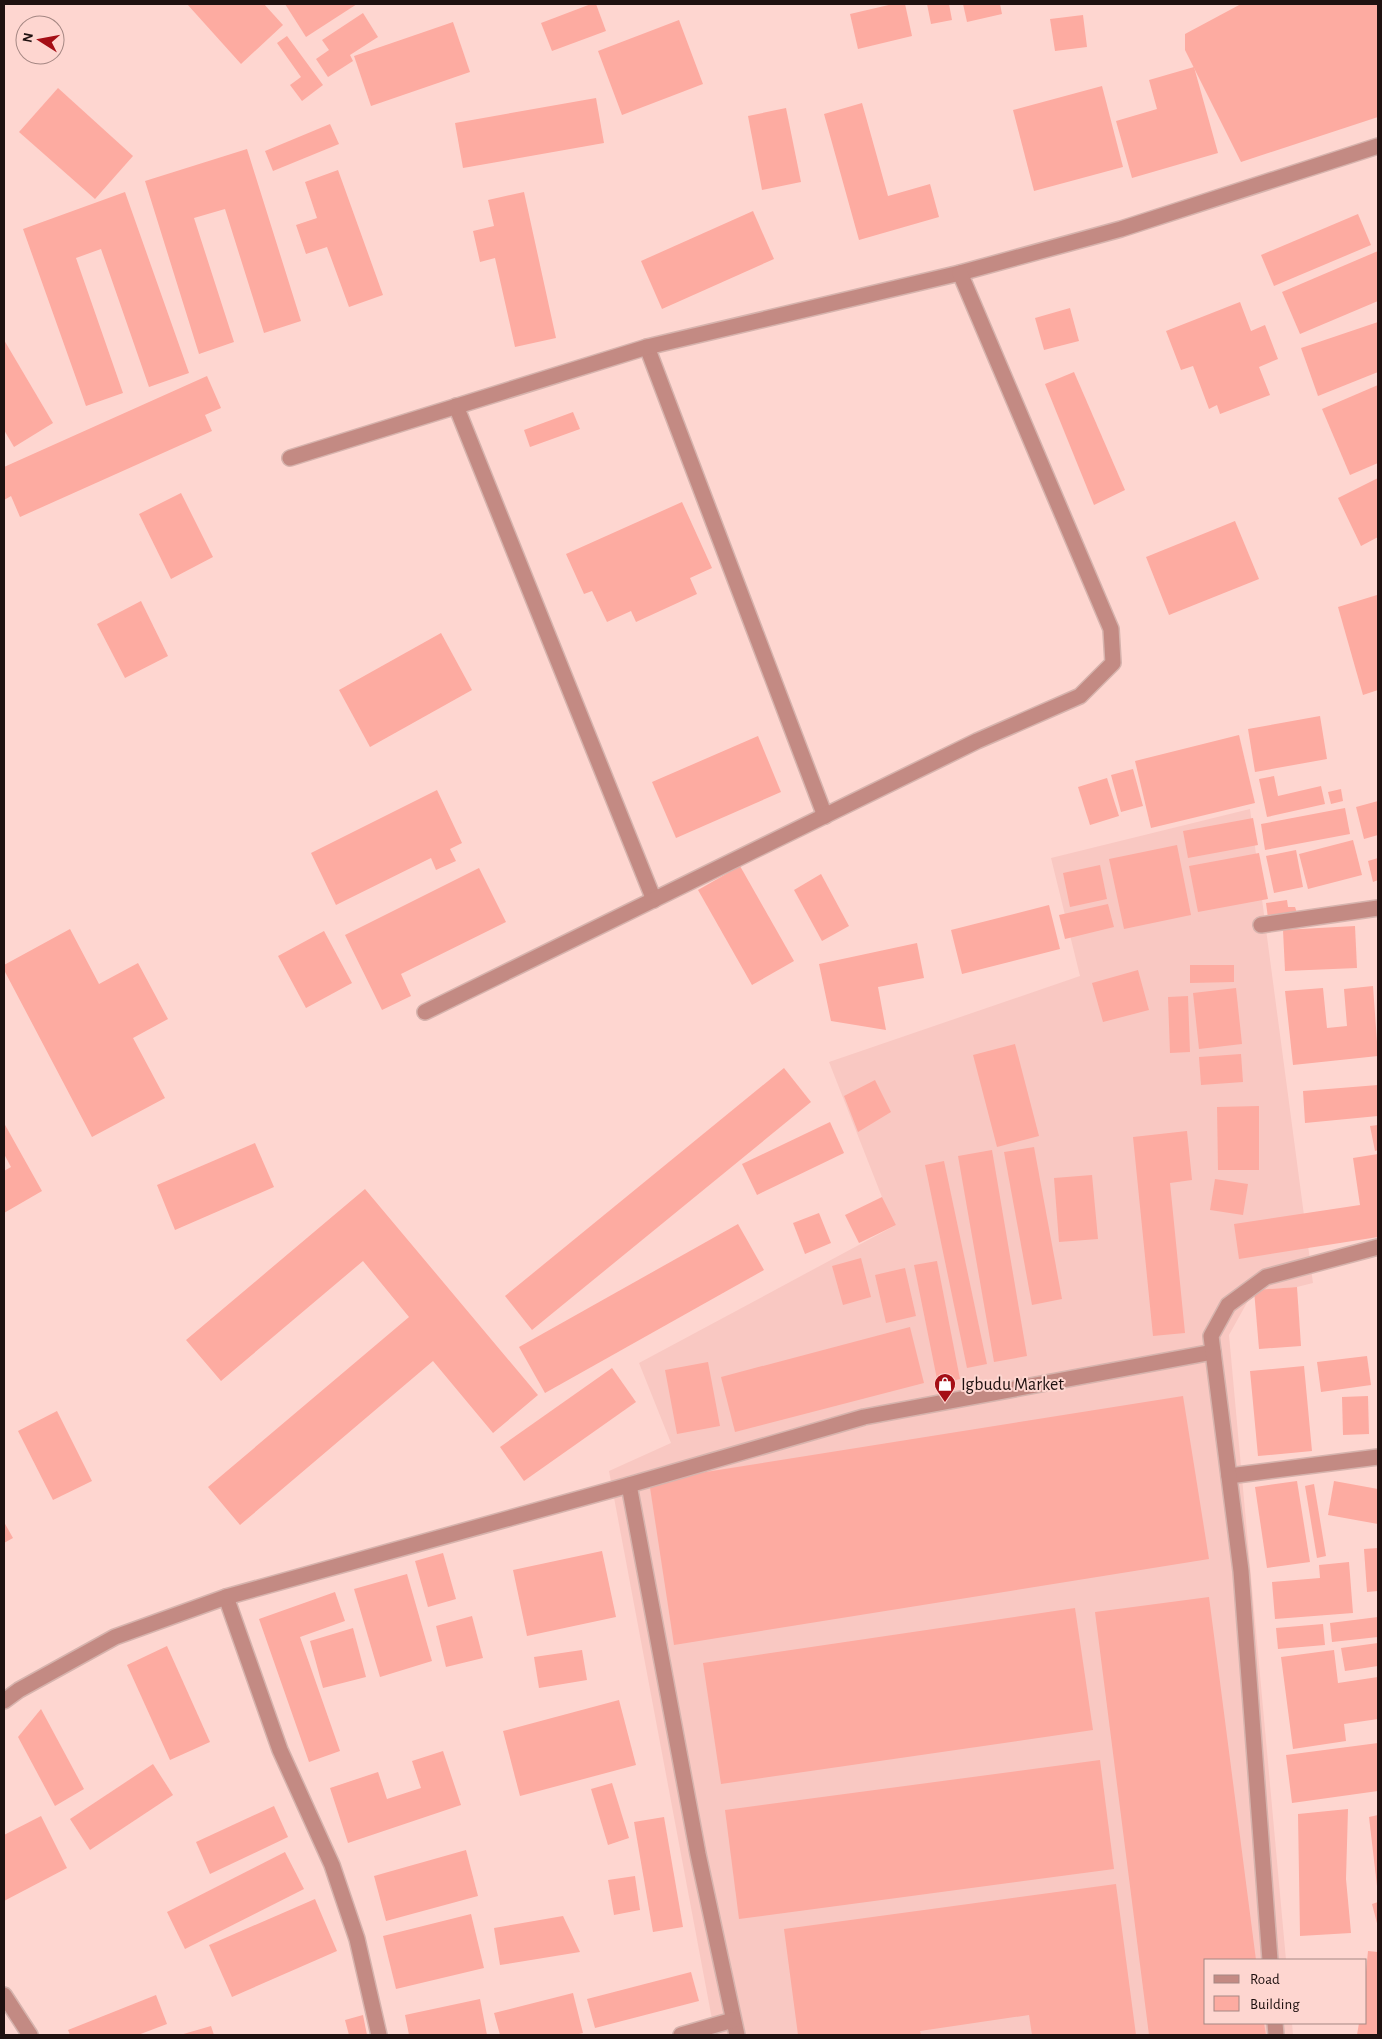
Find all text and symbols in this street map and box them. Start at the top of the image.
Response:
north arrow [15,15,65,65]
text: N [20,32,36,44]
shop icon: Igbudu Market [933,1372,957,1403]
place label: Igbudu Market [961,1376,1064,1394]
legend [1204,1959,1367,2024]
text: Road [1250,1972,1280,1987]
text: Building [1250,1997,1300,2012]

